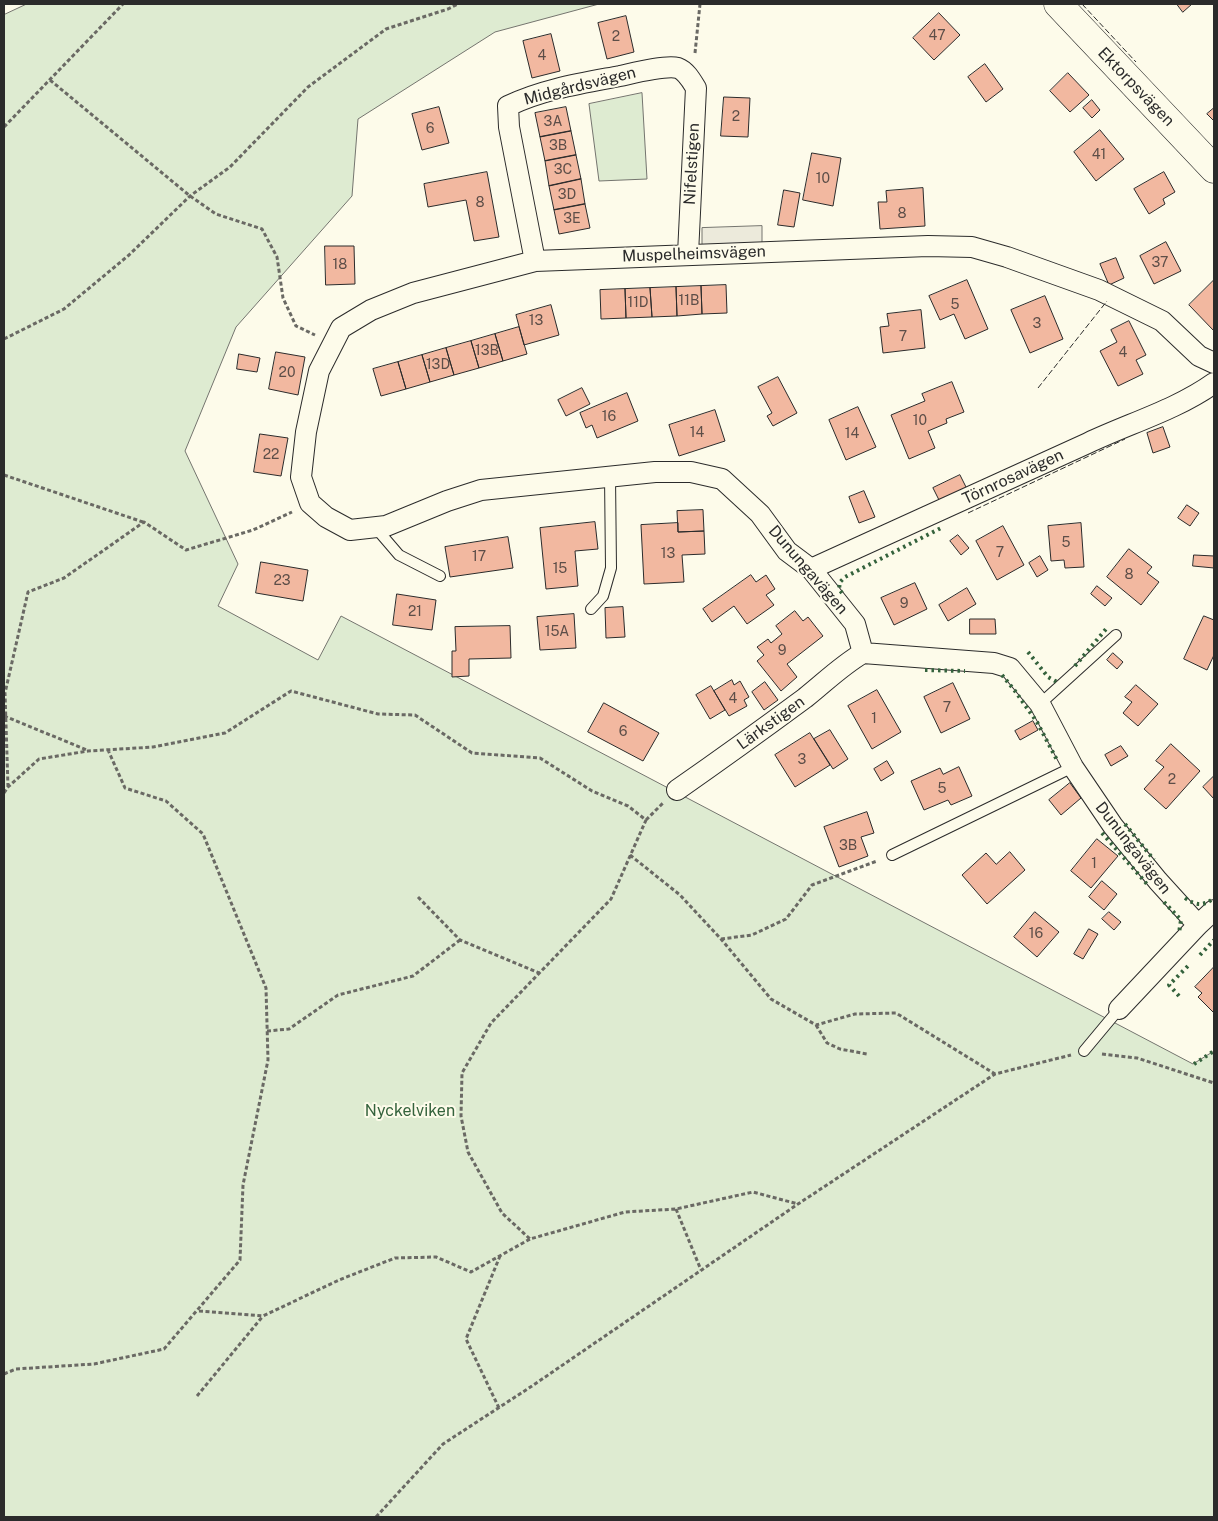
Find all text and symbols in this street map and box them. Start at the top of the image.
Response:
house number: 47 [928,28,946,44]
house number: 2 [612,29,620,45]
street label: Ektorpsvägen [1094,44,1178,130]
house number: 4 [538,48,546,64]
street label: Midgårdsvägen [522,63,638,109]
house number: 2 [732,109,740,125]
house number: 3A [544,114,562,130]
house number: 6 [426,121,434,137]
street label: Nifelstigen [680,123,704,205]
house number: 3B [549,138,567,154]
house number: 41 [1092,147,1106,163]
house number: 3C [554,162,572,178]
house number: 10 [816,171,830,187]
house number: 3D [558,187,576,203]
house number: 8 [475,195,485,211]
house number: 8 [897,206,907,222]
house number: 3E [563,211,581,227]
street label: Muspelheimsvägen [622,242,766,266]
house number: 37 [1152,255,1168,271]
house number: 18 [333,257,347,273]
house number: 11B [679,293,699,309]
house number: 11D [627,295,649,311]
house number: 5 [951,297,959,313]
house number: 13 [529,313,543,329]
house number: 3 [1033,316,1041,332]
house number: 7 [899,329,907,345]
house number: 13B [475,343,499,359]
house number: 4 [1119,345,1127,361]
house number: 13D [426,357,450,373]
house number: 20 [279,365,295,381]
house number: 16 [602,409,616,425]
house number: 10 [913,413,927,429]
house number: 14 [690,425,704,441]
house number: 14 [845,426,859,442]
street label: Törnrosavägen [959,445,1067,509]
house number: 22 [263,447,279,463]
street label: Dunungavägen [764,522,852,618]
house number: 5 [1062,535,1070,551]
house number: 7 [996,545,1004,561]
house number: 13 [661,546,675,562]
house number: 17 [472,549,486,565]
house number: 15 [553,561,567,577]
house number: 8 [1124,567,1134,583]
house number: 23 [273,573,291,589]
house number: 9 [900,596,908,612]
house number: 21 [408,604,422,620]
house number: 15A [545,624,569,640]
house number: 9 [778,643,786,659]
house number: 4 [729,691,737,707]
street label: Lärkstigen [733,692,809,754]
house number: 7 [943,700,951,716]
house number: 1 [871,711,877,727]
house number: 6 [619,724,627,740]
house number: 3 [798,752,806,768]
house number: 2 [1168,772,1176,788]
house number: 5 [938,781,946,797]
street label: Dunungavägen [1091,798,1175,898]
house number: 3B [839,838,857,854]
house number: 1 [1091,856,1097,872]
house number: 16 [1029,926,1043,942]
park label: Nyckelviken [365,1101,455,1121]

